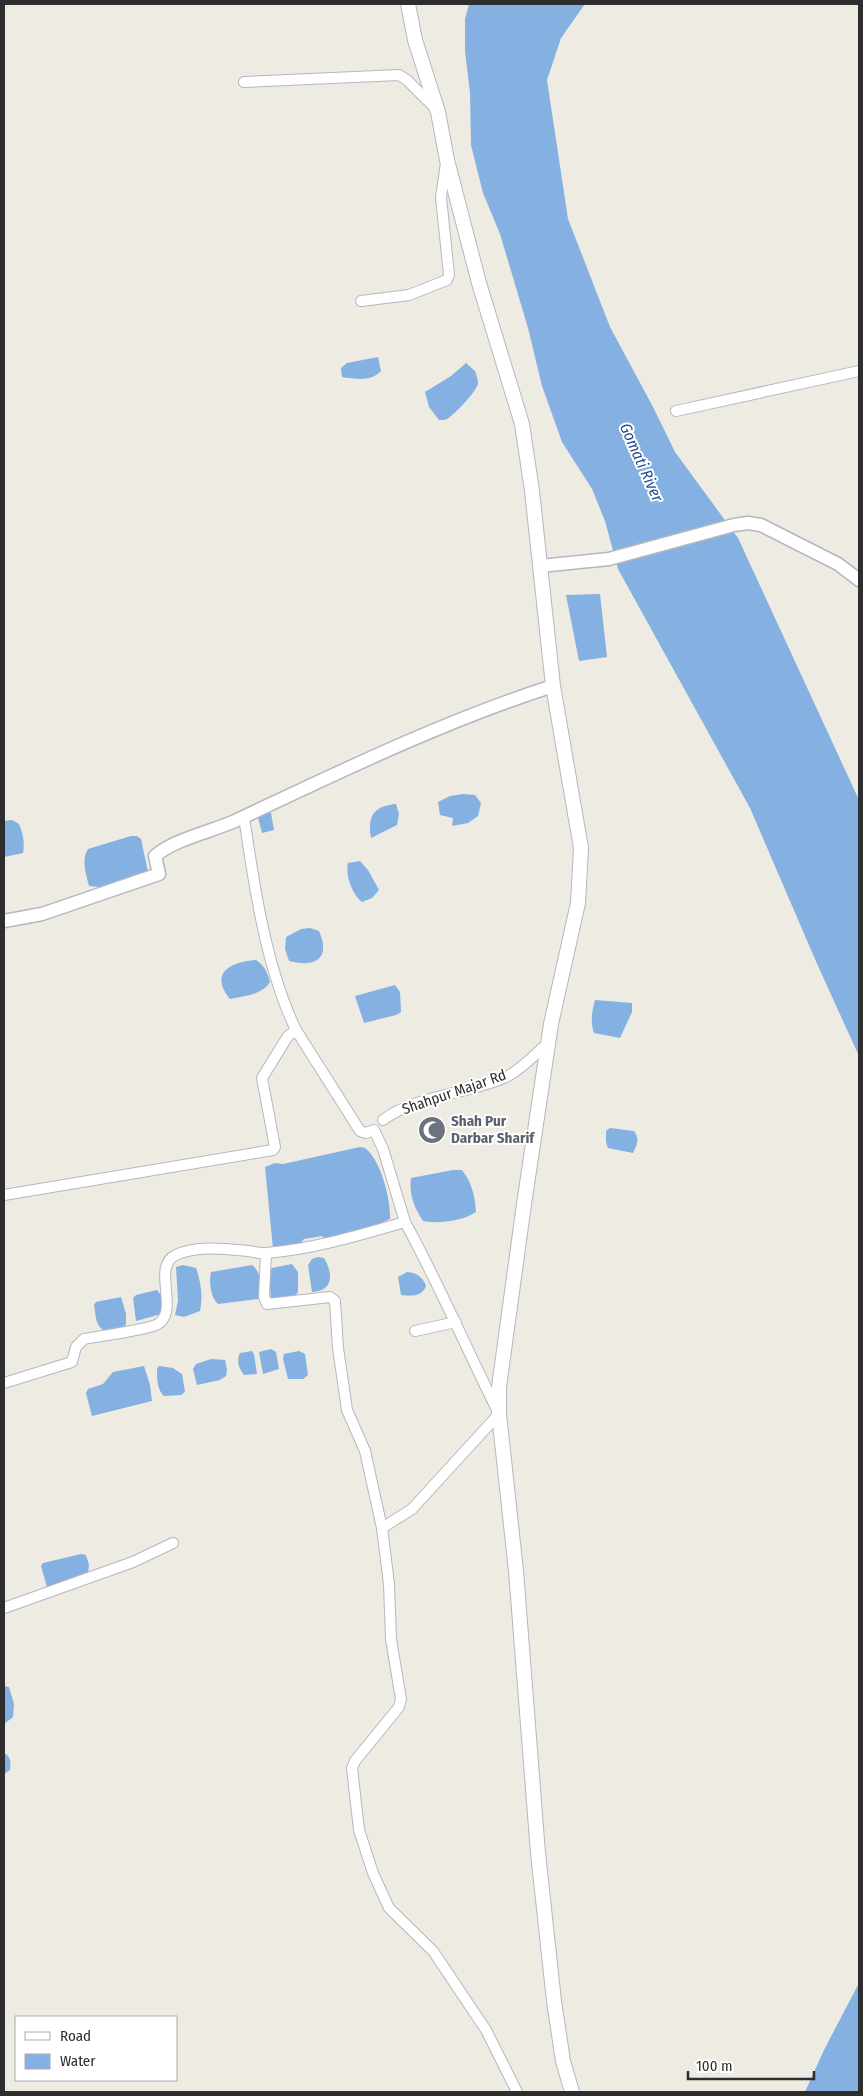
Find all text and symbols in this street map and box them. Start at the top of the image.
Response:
water label: Gomati River [616,420,667,505]
street label: Shahpur Majar Rd [400,1066,508,1118]
place label: Shah Pur Darbar Sharif [451,1112,535,1147]
mosque icon: Shah Pur Darbar Sharif [417,1115,447,1145]
legend [15,2016,178,2081]
text: Road [60,2027,91,2045]
scale bar [688,2048,814,2080]
text: Water [60,2052,96,2070]
text: 100 m [696,2057,733,2075]

